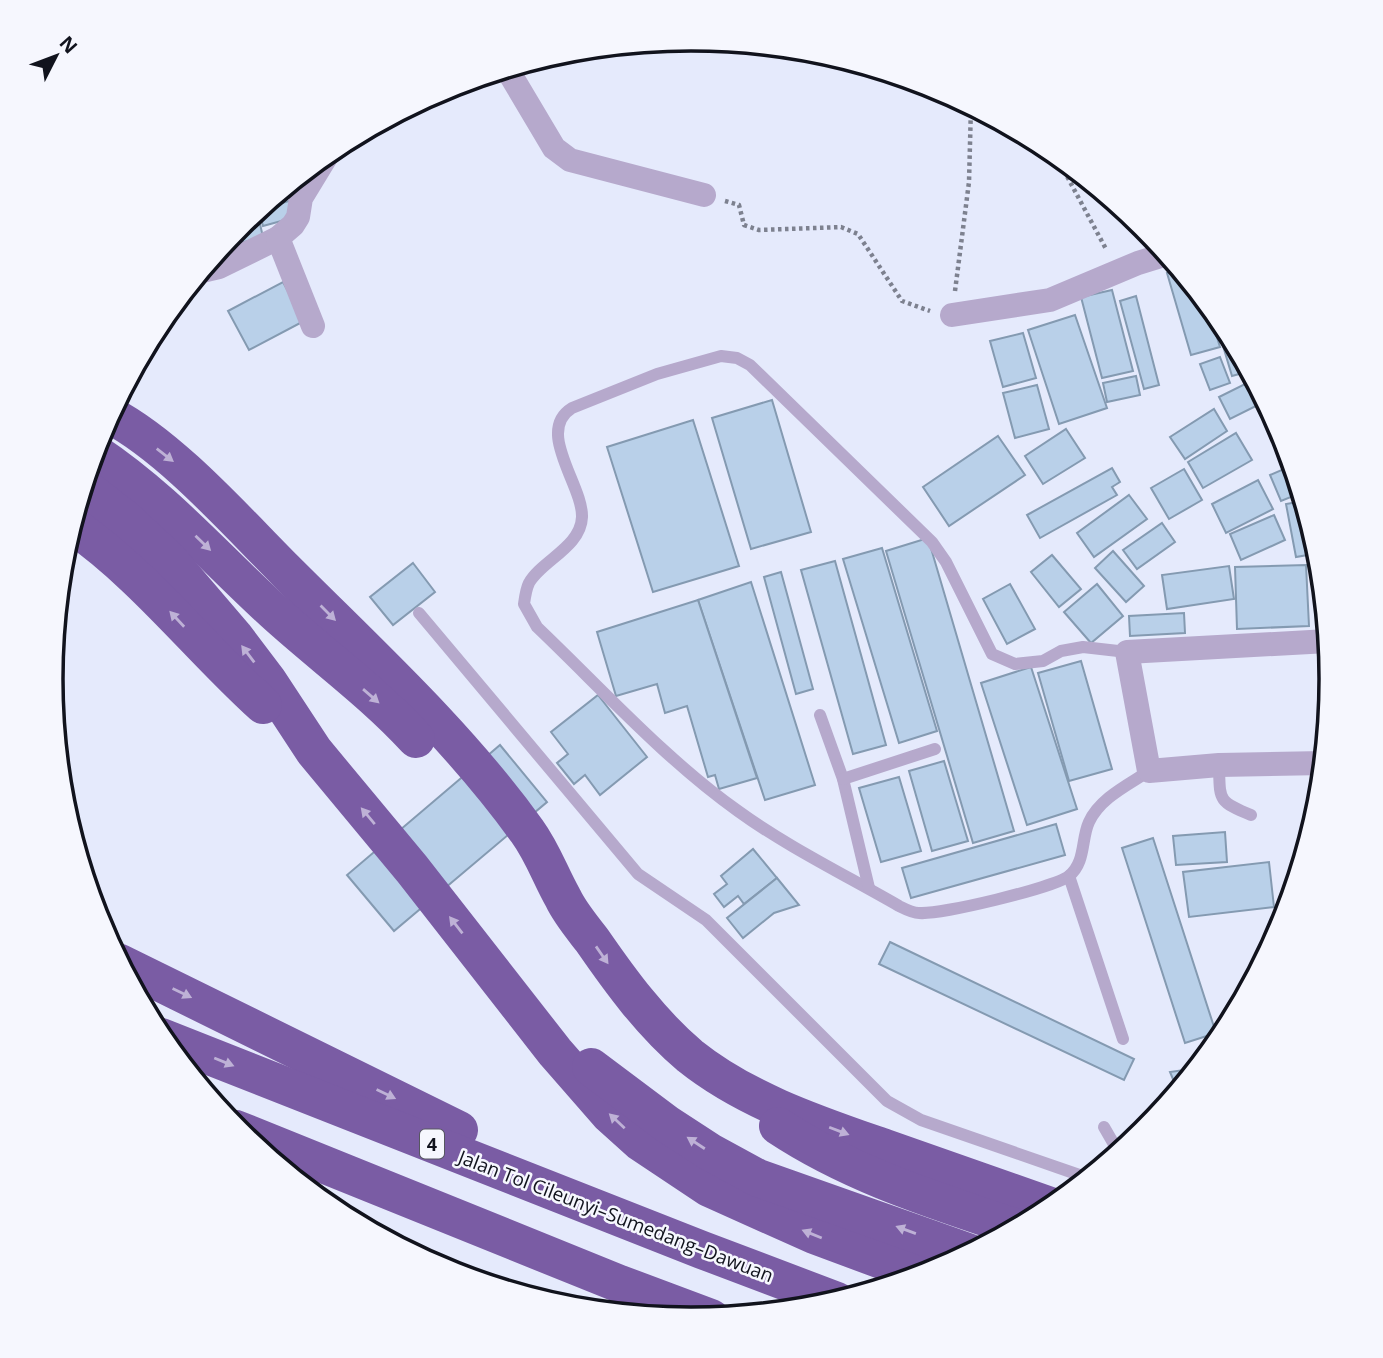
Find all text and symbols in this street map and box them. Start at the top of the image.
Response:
north arrow [21,21,91,91]
text: N [54,30,83,59]
one-way arrow [156,447,174,461]
one-way arrow [194,534,211,550]
one-way arrow [319,605,336,621]
one-way arrow [169,610,185,628]
one-way arrow [241,645,255,664]
one-way arrow [362,688,380,704]
one-way arrow [361,808,376,826]
one-way arrow [449,917,464,935]
one-way arrow [595,946,609,964]
one-way arrow [172,987,192,999]
one-way arrow [214,1056,235,1067]
one-way arrow [376,1088,396,1099]
one-way arrow [608,1113,626,1129]
one-way arrow [828,1126,849,1137]
road number: 4 [420,1129,444,1158]
one-way arrow [687,1137,706,1150]
street label: Jalan Tol Cileunyi–Sumedang–Dawuan [453,1143,777,1288]
one-way arrow [895,1224,916,1235]
one-way arrow [802,1228,823,1239]

